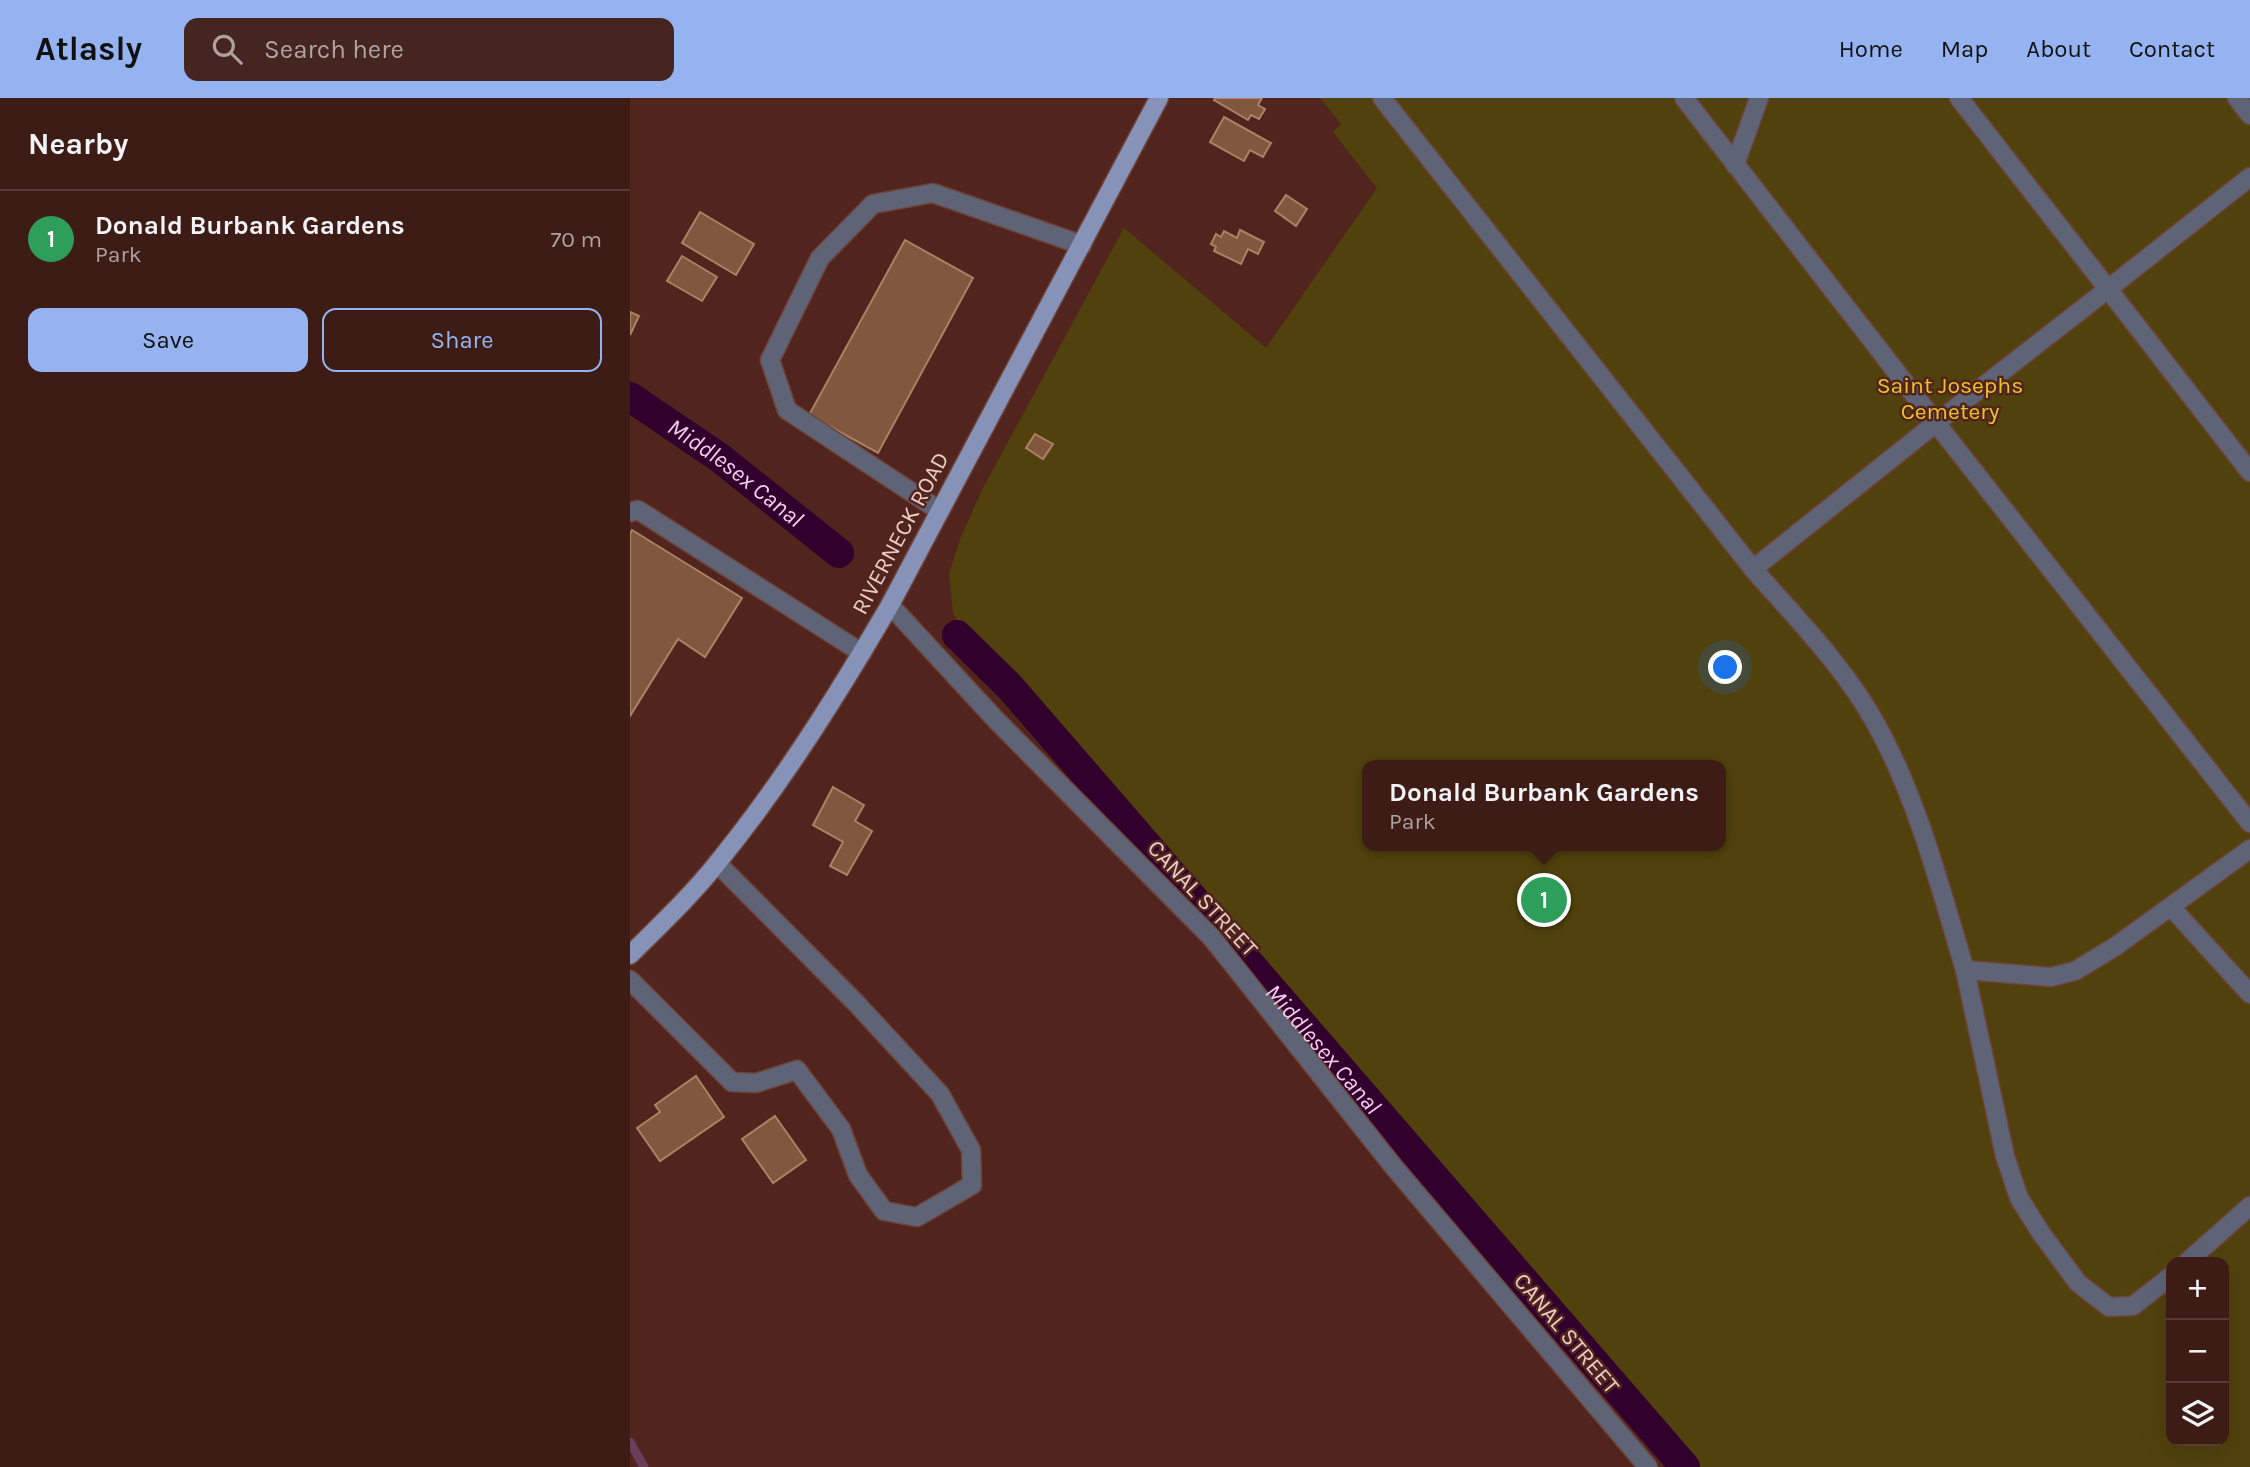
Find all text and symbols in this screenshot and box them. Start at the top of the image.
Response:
search box [184,18,674,81]
text: Atlasly [35,30,142,68]
icon: search [208,30,246,68]
text: Search here [264,34,404,65]
text: Home [1839,35,1903,63]
text: Map [1941,35,1988,63]
text: About [2026,35,2091,63]
text: Contact [2129,35,2215,63]
text: Nearby [28,126,128,162]
text: Donald Burbank Gardens [95,210,405,241]
text: 1 [47,226,55,253]
text: 70 m [551,226,602,253]
text: Park [95,241,142,268]
button: Save [28,308,308,372]
button: Share [322,308,602,372]
park label: Saint Josephs Cemetery [1877,372,2023,425]
water label: Middlesex Canal [662,413,809,533]
street label: RIVERNECK ROAD [846,447,955,619]
your location [1708,650,1742,684]
popup [1362,760,1726,851]
text: Donald Burbank Gardens [1389,777,1699,808]
text: Park [1389,808,1436,835]
street label: CANAL STREET [1142,835,1264,963]
pin: 1 [1521,874,1567,926]
water label: Middlesex Canal [1259,978,1387,1120]
map controls [2166,1257,2229,1446]
button: + [2166,1257,2229,1320]
street label: CANAL STREET [1508,1267,1625,1400]
button: − [2166,1320,2229,1383]
button: layers [2166,1383,2229,1446]

